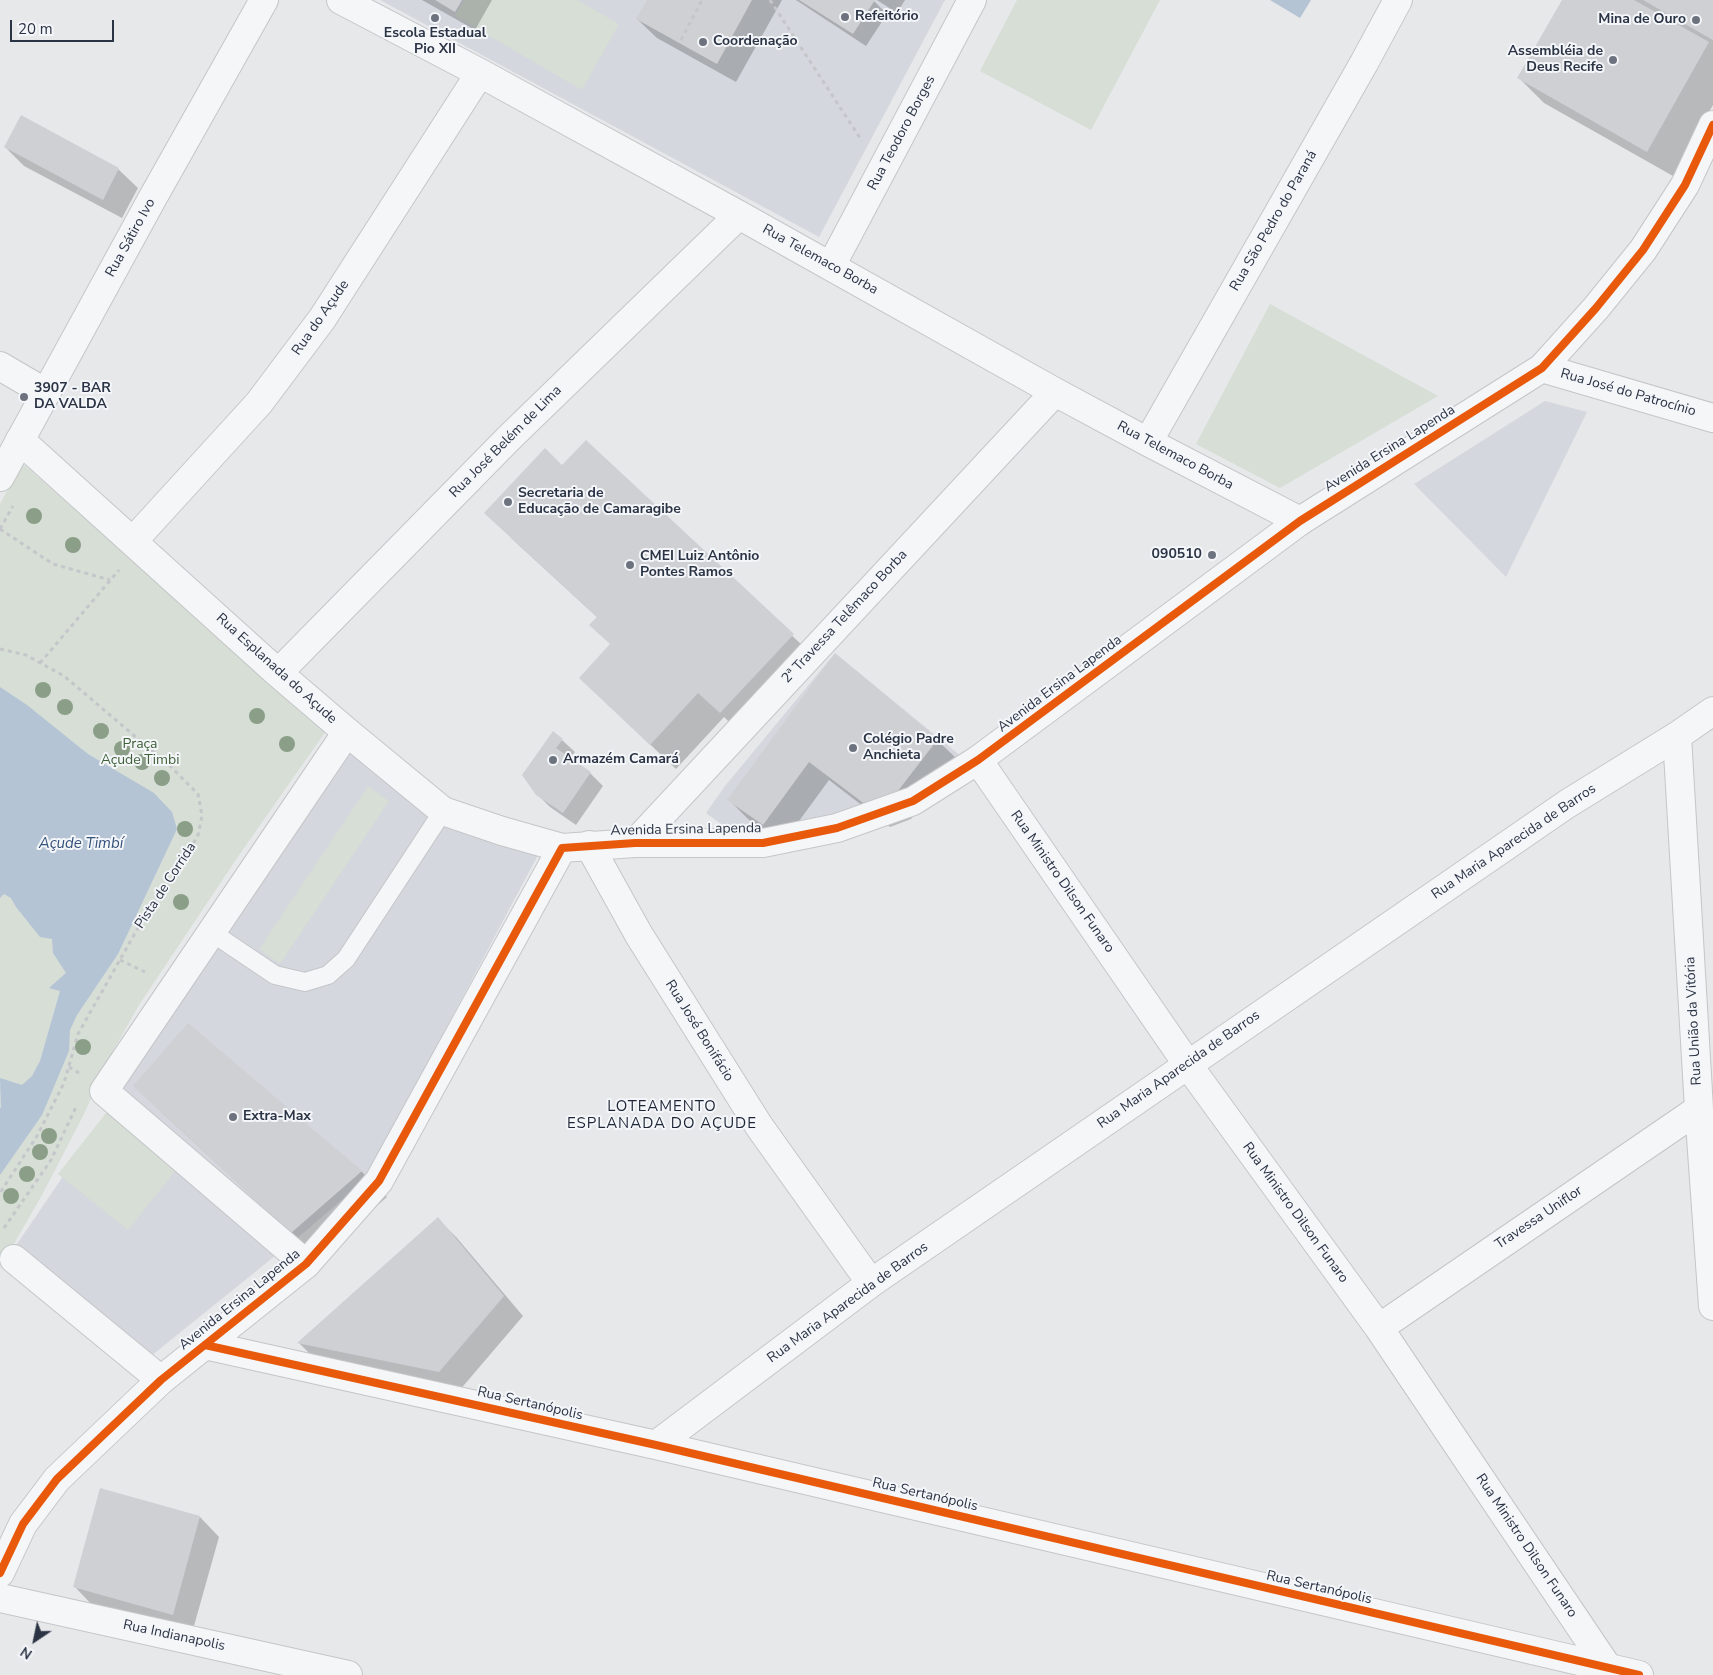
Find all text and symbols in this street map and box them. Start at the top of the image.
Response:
place label: Refeitório [855,9,919,25]
scale bar [12,10,116,42]
marker: Refeitório [839,11,851,23]
marker: Escola Estadual Pio XII [429,12,441,24]
place label: Mina de Ouro [1598,12,1686,28]
marker: Mina de Ouro [1690,14,1702,26]
text: 20 m [18,19,53,39]
place label: Escola Estadual Pio XII [384,26,486,58]
place label: Coordenação [713,34,798,50]
marker: Coordenação [697,36,709,48]
place label: Assembléia de Deus Recife [1508,44,1603,76]
marker: Assembléia de Deus Recife [1607,54,1619,66]
street label: Rua Teodoro Borges [865,73,939,193]
street label: Rua São Pedro do Paraná [1227,148,1321,294]
street label: Rua Sátiro Ivo [103,196,159,280]
street label: Rua Telemaco Borba [759,221,881,299]
street label: Rua do Açude [289,277,353,359]
street label: Rua José do Patrocínio [1558,366,1698,420]
place label: 3907 - BAR DA VALDA [34,381,111,414]
street label: Rua José Belém de Lima [446,382,566,502]
marker: 3907 - BAR DA VALDA [18,391,30,403]
street label: Avenida Ersina Lapenda [1322,402,1458,496]
street label: Rua Telemaco Borba [1114,418,1236,494]
place label: Secretaria de Educação de Camaragibe [518,486,681,518]
marker: Secretaria de Educação de Camaragibe [502,496,514,508]
street label: 2ª Travessa Telêmaco Borba [779,547,911,687]
place label: 090510 [1152,547,1202,563]
place label: CMEI Luiz Antônio Pontes Ramos [640,549,759,582]
marker: 090510 [1206,549,1218,561]
marker: CMEI Luiz Antônio Pontes Ramos [624,559,636,571]
street label: Rua Esplanada do Açude [212,610,340,728]
street label: Avenida Ersina Lapenda [995,632,1125,736]
place label: Colégio Padre Anchieta [863,732,954,764]
park label: Praça Açude Timbi [101,737,179,770]
marker: Colégio Padre Anchieta [847,742,859,754]
place label: Armazém Camará [563,752,679,768]
marker: Armazém Camará [547,754,559,766]
street label: Rua Maria Aparecida de Barros [1429,781,1599,903]
street label: Rua Ministro Dilson Funaro [1006,808,1118,956]
street label: Avenida Ersina Lapenda [610,820,762,840]
water label: Açude Timbí [39,835,123,853]
street label: Pista de Corrida [132,840,200,932]
street label: Rua União da Vitória [1682,956,1706,1086]
street label: Rua José Bonifácio [661,977,737,1085]
street label: Rua Maria Aparecida de Barros [1095,1007,1263,1133]
district label: LOTEAMENTO ESPLANADA DO AÇUDE [565,1098,759,1133]
place label: Extra-Max [243,1109,311,1125]
marker: Extra-Max [227,1111,239,1123]
street label: Rua Ministro Dilson Funaro [1238,1139,1352,1287]
street label: Travessa Uniflor [1492,1183,1586,1253]
street label: Rua Maria Aparecida de Barros [764,1239,932,1367]
street label: Avenida Ersina Lapenda [176,1246,304,1354]
street label: Rua Sertanópolis [476,1384,584,1424]
street label: Rua Ministro Dilson Funaro [1472,1471,1580,1621]
street label: Rua Sertanópolis [871,1475,979,1515]
street label: Rua Sertanópolis [1265,1568,1373,1608]
north arrow [10,1615,60,1665]
street label: Rua Indianapolis [121,1617,227,1655]
text: N [17,1642,36,1664]

